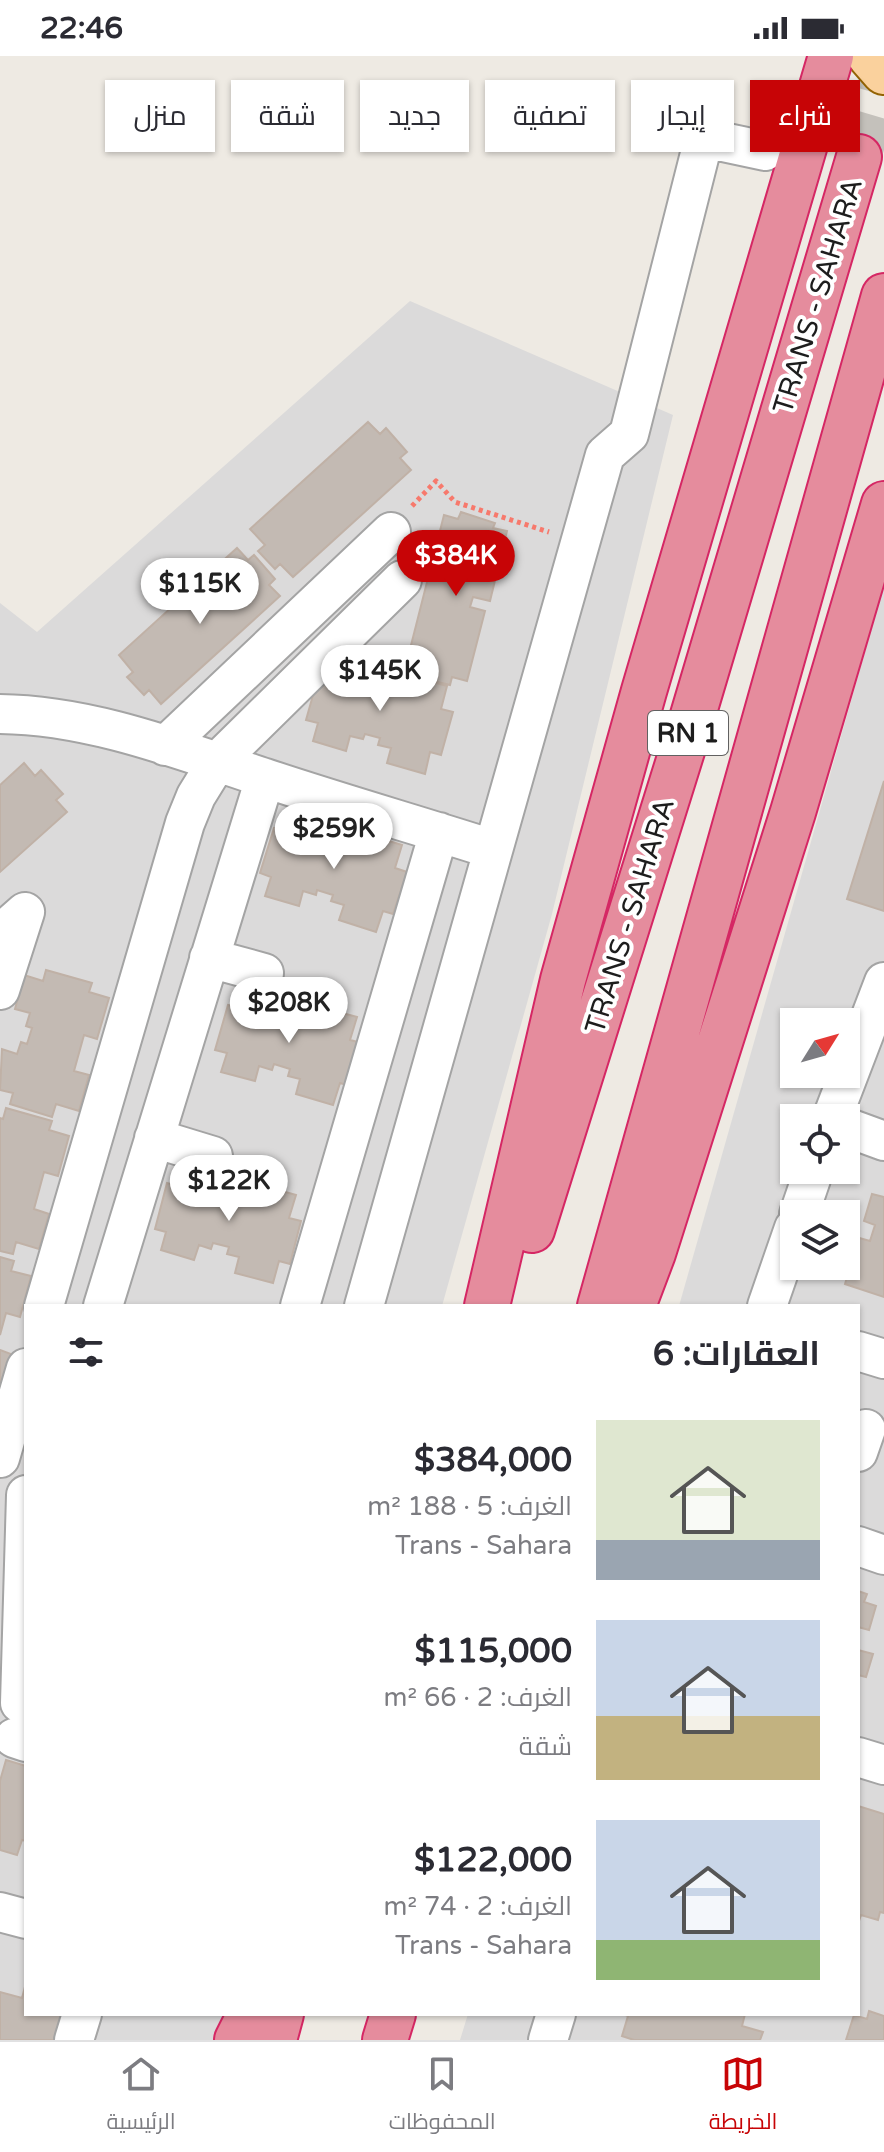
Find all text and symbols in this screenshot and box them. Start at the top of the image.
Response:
text: 22:46 [40,10,123,47]
chip: منزل [105,80,215,152]
chip: شقة [231,80,344,152]
chip: جديد [360,80,469,152]
chip: تصفية [485,80,615,152]
chip: إيجار [631,80,734,152]
chip: شراء [750,80,860,152]
street label: TRANS - SAHARA [766,174,870,418]
pin: $384K [400,530,512,598]
text: $384K [415,540,497,571]
pin: $115K [144,558,256,626]
text: $115K [159,568,241,599]
pin: $145K [324,645,436,713]
text: $145K [339,655,421,686]
road number: RN 1 [648,711,728,755]
street label: TRANS - SAHARA [578,794,682,1038]
pin: $259K [278,803,390,871]
text: $259K [293,813,375,844]
pin: $208K [233,977,345,1045]
text: $208K [248,987,330,1018]
north arrow [780,1008,860,1088]
map controls [780,1008,860,1280]
button: locate [780,1104,860,1184]
pin: $122K [173,1155,285,1223]
text: $122K [188,1165,270,1196]
button: layers [780,1200,860,1280]
icon: filters [64,1330,108,1374]
text: العقارات: 6 [653,1334,820,1375]
text: $384,000 [414,1440,572,1481]
icon: home [660,1452,756,1548]
text: الغرف: 5 · 188 m² [367,1491,572,1522]
text: Trans - Sahara [395,1530,572,1561]
text: $115,000 [414,1631,572,1672]
icon: home [660,1652,756,1748]
text: الغرف: 2 · 66 m² [384,1682,572,1713]
text: شقة [519,1731,572,1762]
text: $122,000 [414,1840,572,1881]
icon: home [660,1852,756,1948]
text: الغرف: 2 · 74 m² [384,1891,572,1922]
text: Trans - Sahara [395,1930,572,1961]
tab: الرئيسية [107,2052,176,2142]
tab: المحفوظات [389,2052,496,2142]
tab: الخريطة [709,2052,777,2142]

